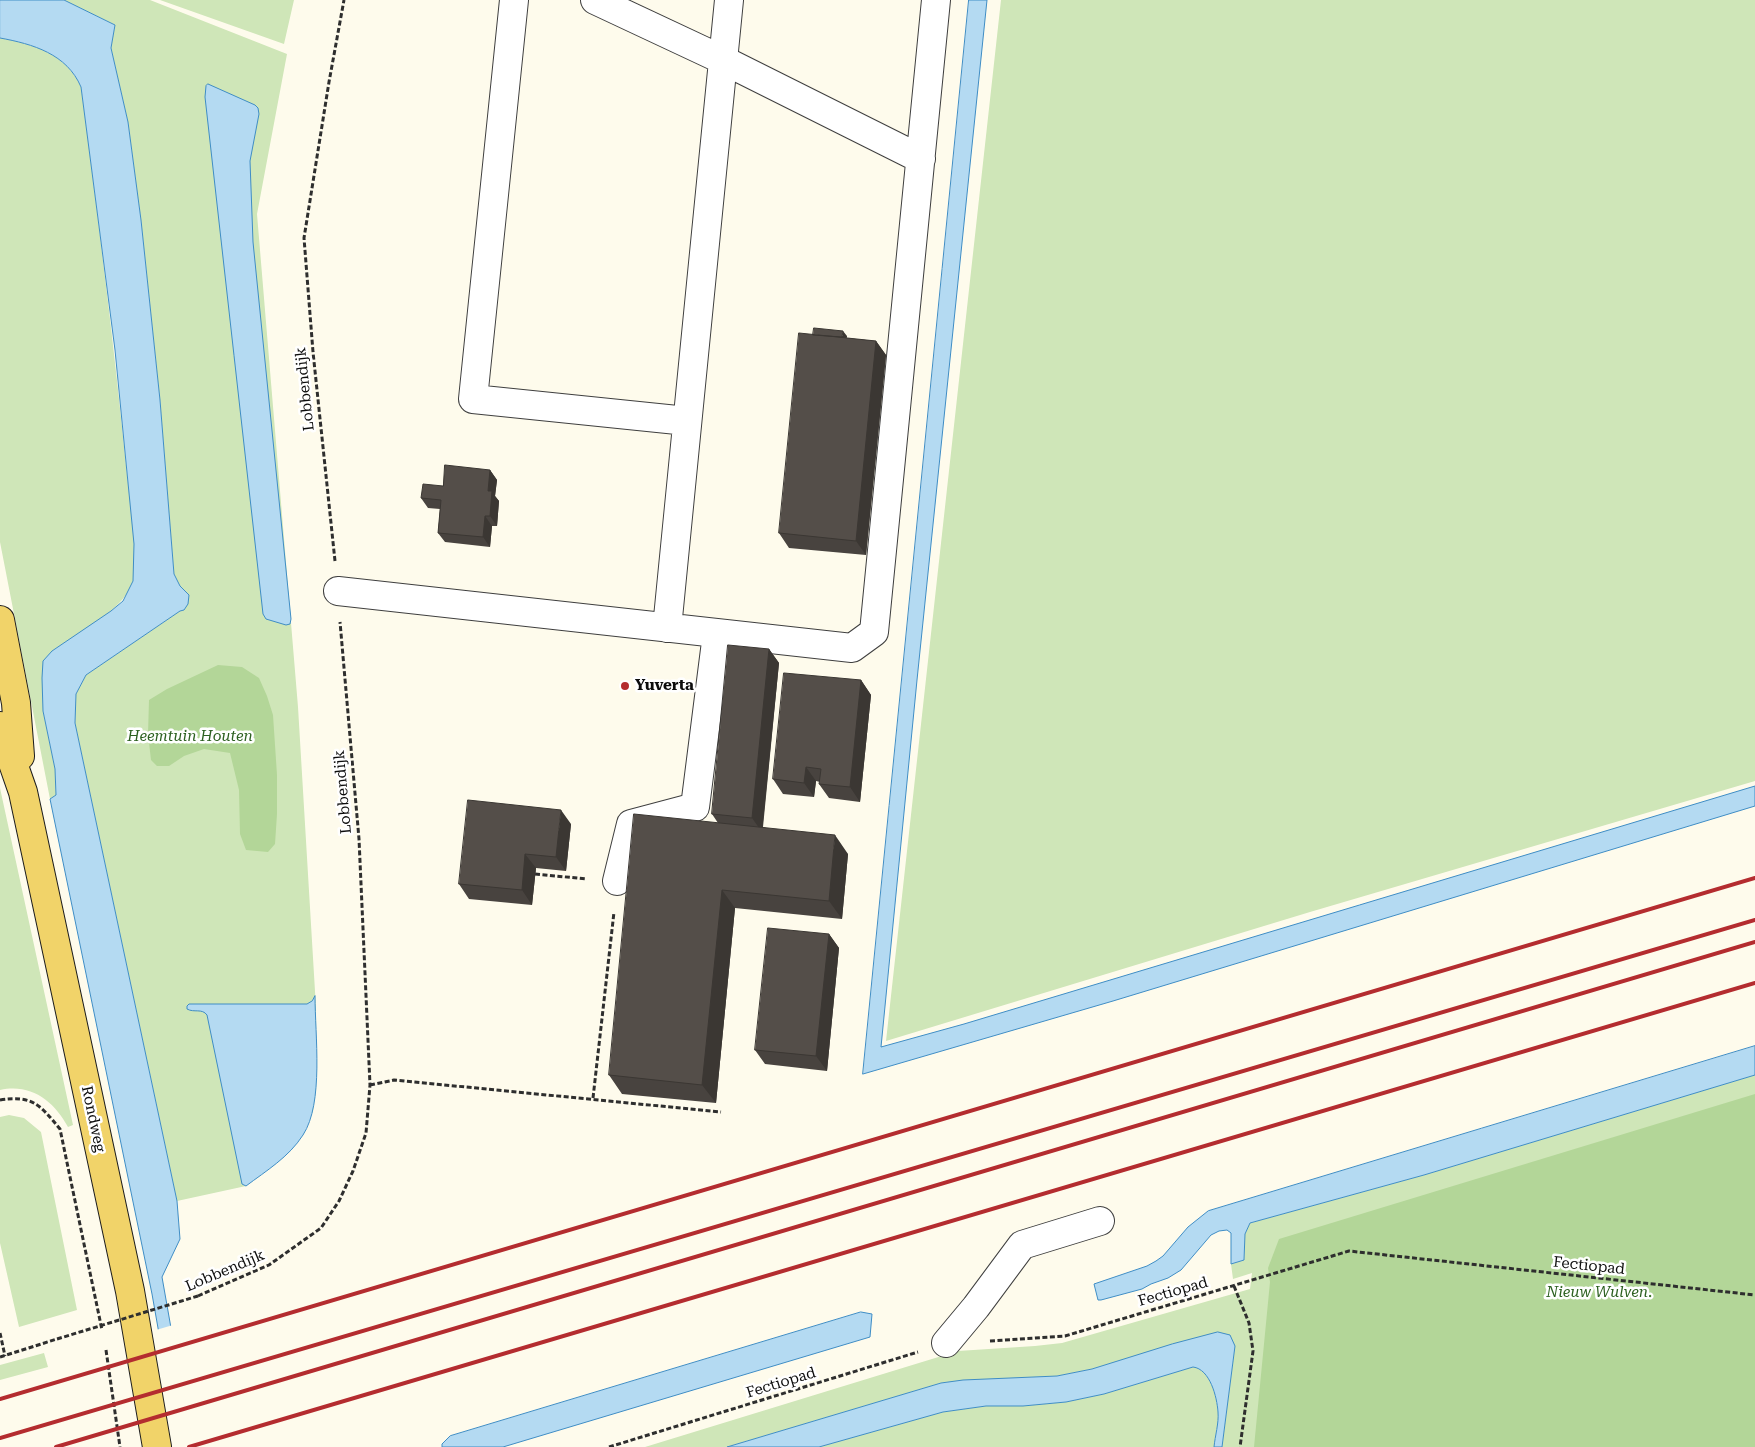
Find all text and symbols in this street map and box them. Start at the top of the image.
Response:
street label: Lobbendijk [292,346,318,432]
place label: Yuverta [635,677,694,695]
marker: Yuverta [619,680,631,692]
park label: Heemtuin Houten [127,728,253,746]
street label: Lobbendijk [330,749,356,835]
street label: Rondweg [77,1084,109,1154]
street label: Lobbendijk [183,1246,267,1296]
street label: Fectiopad [1552,1253,1626,1279]
street label: Fectiopad [1136,1273,1210,1311]
park label: Nieuw Wulven. [1546,1284,1652,1302]
street label: Fectiopad [744,1364,818,1402]

